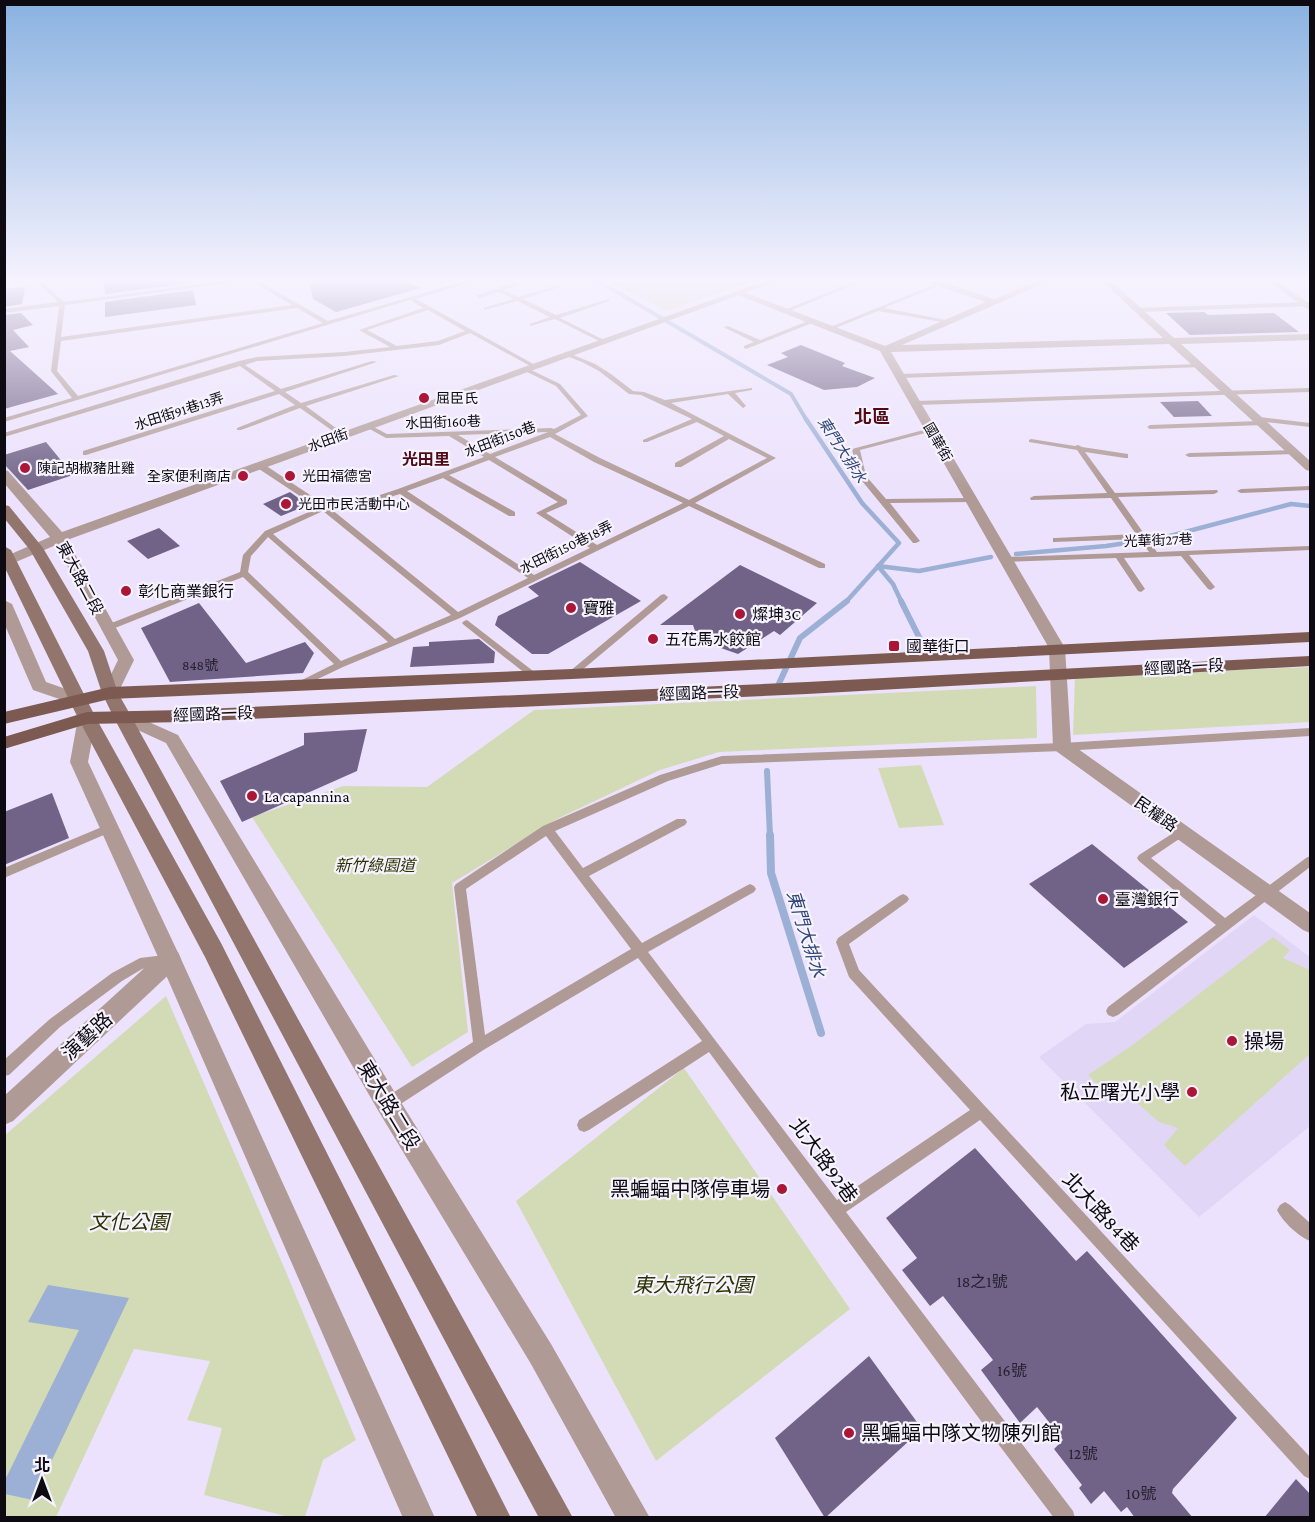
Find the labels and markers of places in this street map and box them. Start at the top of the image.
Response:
place label: 屈臣氏 [436,390,478,406]
marker: 屈臣氏 [417,391,431,405]
place label: 陳記胡椒豬肚雞 [37,460,135,476]
marker: 陳記胡椒豬肚雞 [18,461,32,475]
place label: 全家便利商店 [147,468,231,484]
place label: 光田福德宮 [302,468,372,484]
marker: 全家便利商店 [236,469,250,483]
marker: 光田福德宮 [283,469,297,483]
place label: 光田市民活動中心 [298,496,410,512]
marker: 光田市民活動中心 [279,497,293,511]
place label: 彰化商業銀行 [138,583,234,600]
marker: 彰化商業銀行 [119,584,133,598]
place label: 寶雅 [583,599,615,617]
marker: 寶雅 [564,601,578,615]
place label: 燦坤3C [752,606,801,623]
marker: 燦坤3C [733,607,747,621]
place label: 五花馬水餃館 [665,631,761,648]
marker: 五花馬水餃館 [646,632,660,646]
place label: 國華街口 [906,638,970,655]
marker: 國華街口 [887,639,901,653]
place label: La capannina [264,788,350,806]
marker: La capannina [245,789,259,803]
place label: 臺灣銀行 [1115,891,1179,908]
marker: 臺灣銀行 [1096,892,1110,906]
place label: 操場 [1244,1030,1284,1052]
marker: 操場 [1225,1034,1239,1048]
place label: 私立曙光小學 [1060,1081,1180,1103]
marker: 私立曙光小學 [1185,1085,1199,1099]
place label: 黑蝙蝠中隊停車場 [610,1178,770,1200]
marker: 黑蝙蝠中隊停車場 [775,1182,789,1196]
place label: 黑蝙蝠中隊文物陳列館 [861,1422,1061,1444]
marker: 黑蝙蝠中隊文物陳列館 [842,1426,856,1440]

